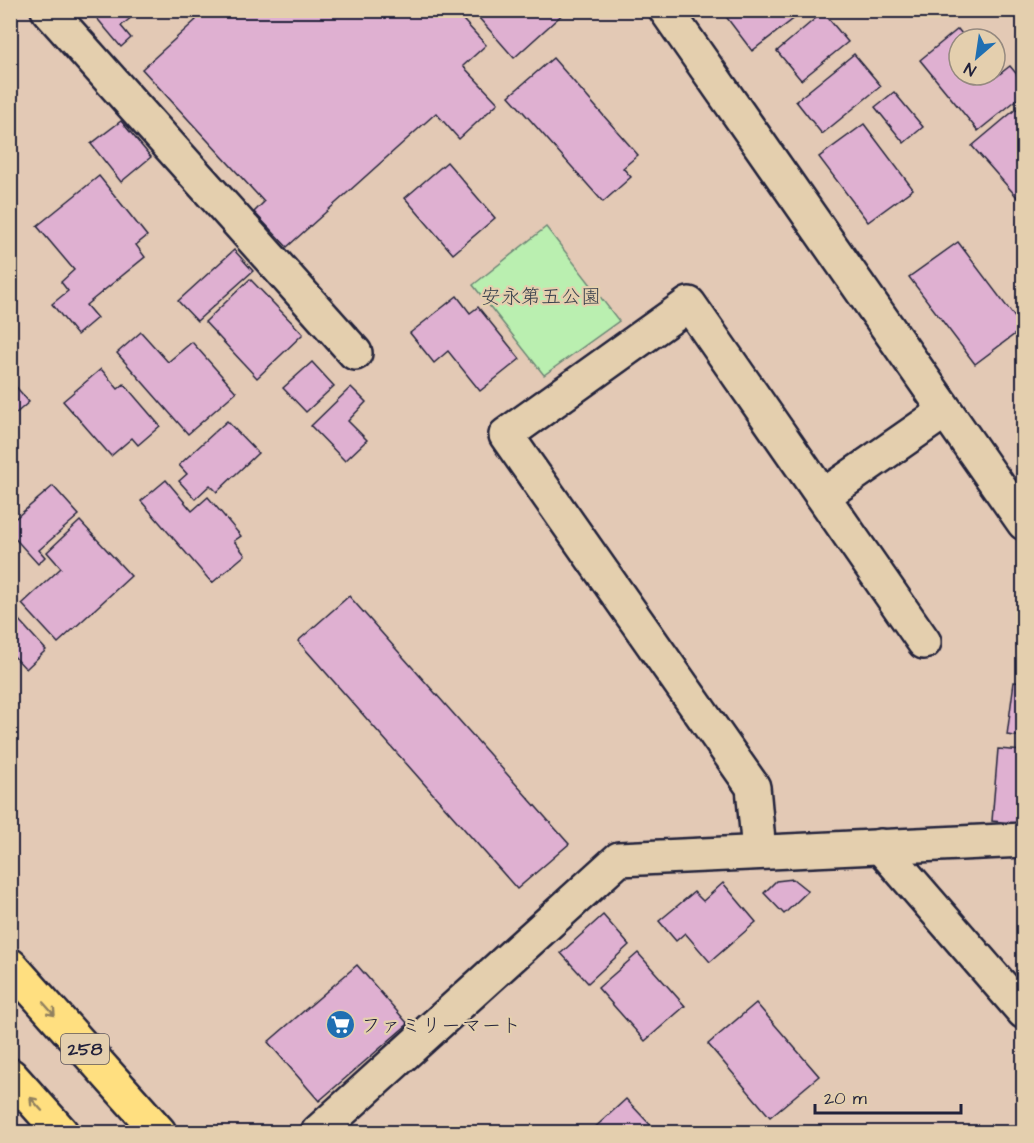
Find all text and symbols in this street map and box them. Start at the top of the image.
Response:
north arrow [947,27,1007,87]
text: N [960,57,980,81]
park label: 安永第五公園 [481,283,601,311]
one-way arrow [42,1001,56,1016]
supermarket icon: ファミリーマート [324,1009,356,1041]
place label: ファミリーマート [361,1012,521,1040]
road number: 258 [61,1034,109,1064]
scale bar [815,1077,960,1115]
text: 20 m [824,1086,867,1111]
one-way arrow [29,1097,43,1112]

